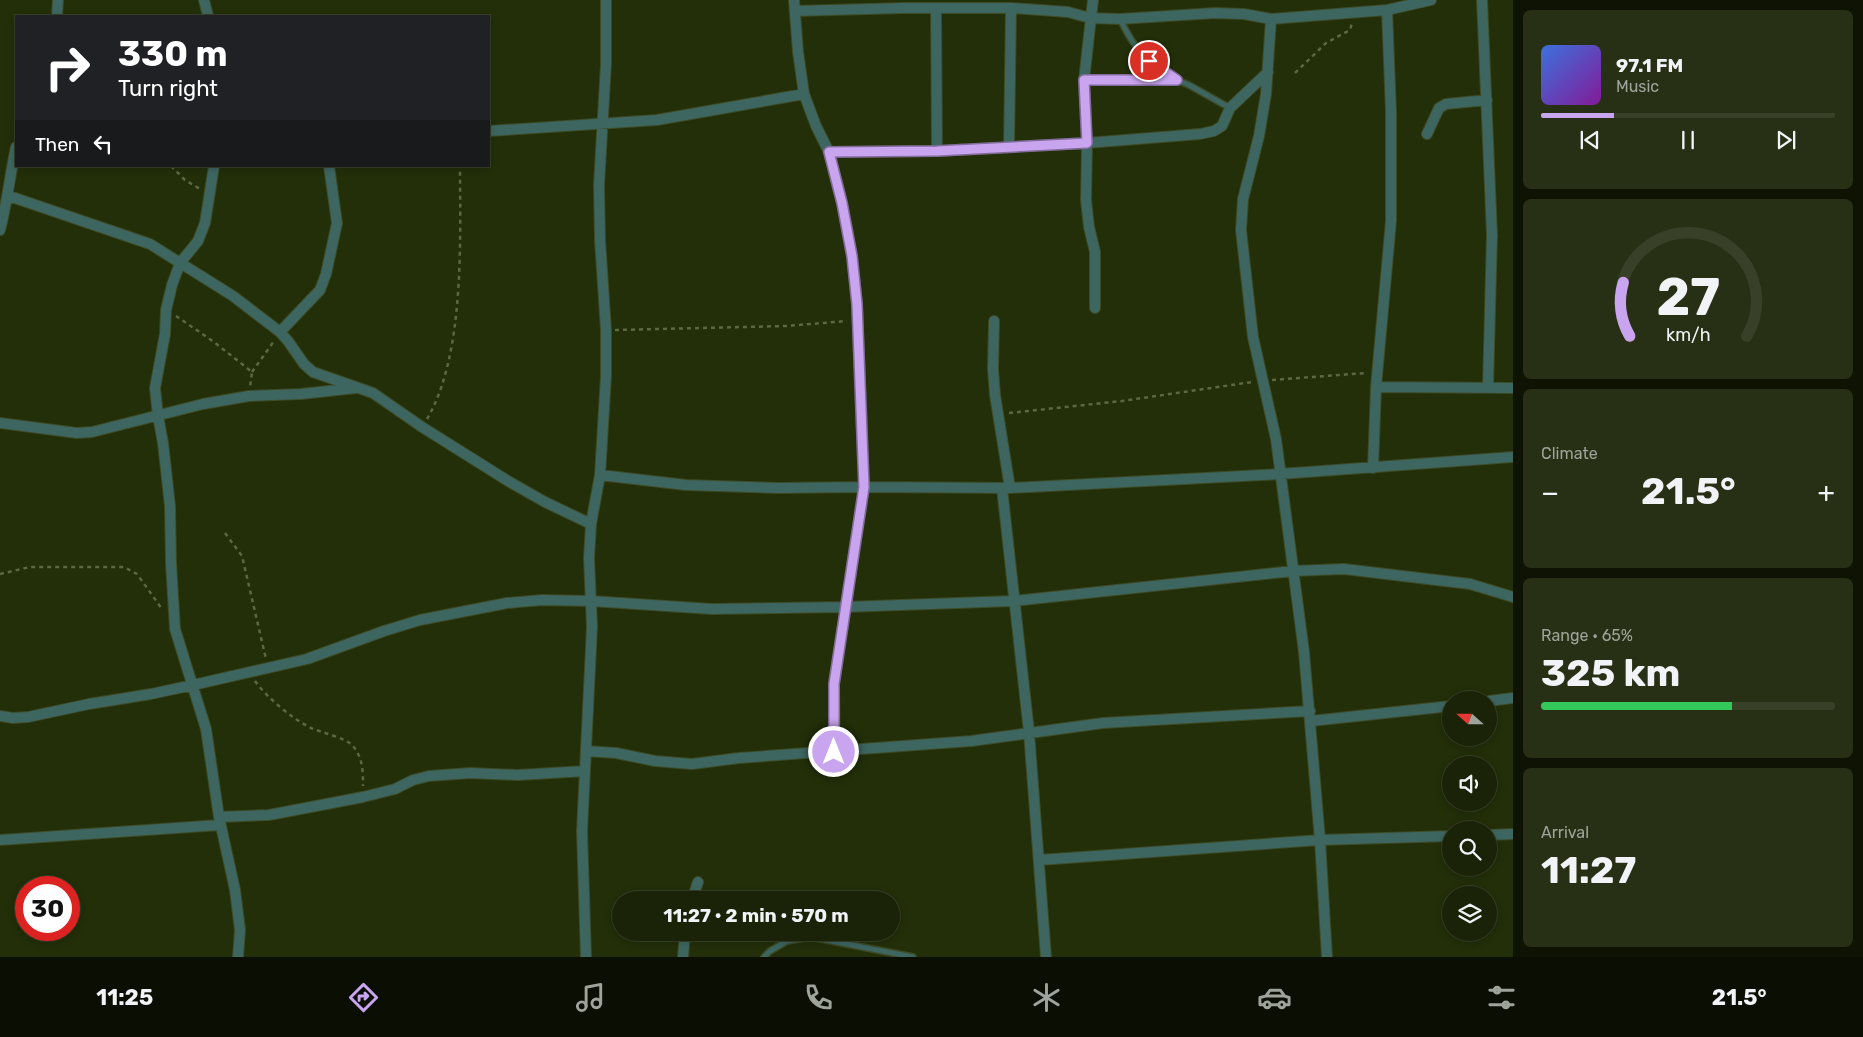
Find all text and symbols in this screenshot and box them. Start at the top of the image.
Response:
text: 330 m [118,33,227,75]
icon: right [35,35,100,100]
pin [1128,40,1170,82]
icon: arrive [1135,47,1163,75]
text: 97.1 FM [1616,54,1683,77]
text: Turn right [118,75,218,102]
text: Music [1616,77,1659,96]
icon: previous [1576,126,1604,154]
icon: pause [1674,126,1702,154]
icon: next [1772,126,1800,154]
icon: left [89,130,117,158]
text: Then [35,133,79,156]
text: 27 [1656,266,1720,328]
text: km/h [1666,324,1710,345]
text: Climate [1541,444,1598,463]
text: 21.5° [1641,468,1736,514]
text: − [1541,476,1559,509]
text: + [1818,476,1835,509]
text: Range · 65% [1541,626,1633,645]
text: 325 km [1541,650,1680,696]
north arrow [1442,691,1498,746]
map controls [1442,691,1497,941]
position arrow [807,725,859,777]
button: sound [1442,756,1497,811]
button: search [1442,821,1497,876]
text: Arrival [1541,823,1589,842]
text: 11:27 [1541,847,1636,893]
speed limit sign: 30 [15,876,80,941]
button: layers [1442,886,1497,941]
text: 11:27 · 2 min · 570 m [663,904,849,927]
icon: directions [346,980,381,1015]
icon: music [573,980,608,1015]
icon: phone [801,980,836,1015]
icon: climate [1029,980,1064,1015]
icon: car [1257,980,1292,1015]
icon: filters [1484,980,1519,1015]
text: 11:25 [96,984,153,1011]
text: 21.5° [1712,984,1767,1011]

